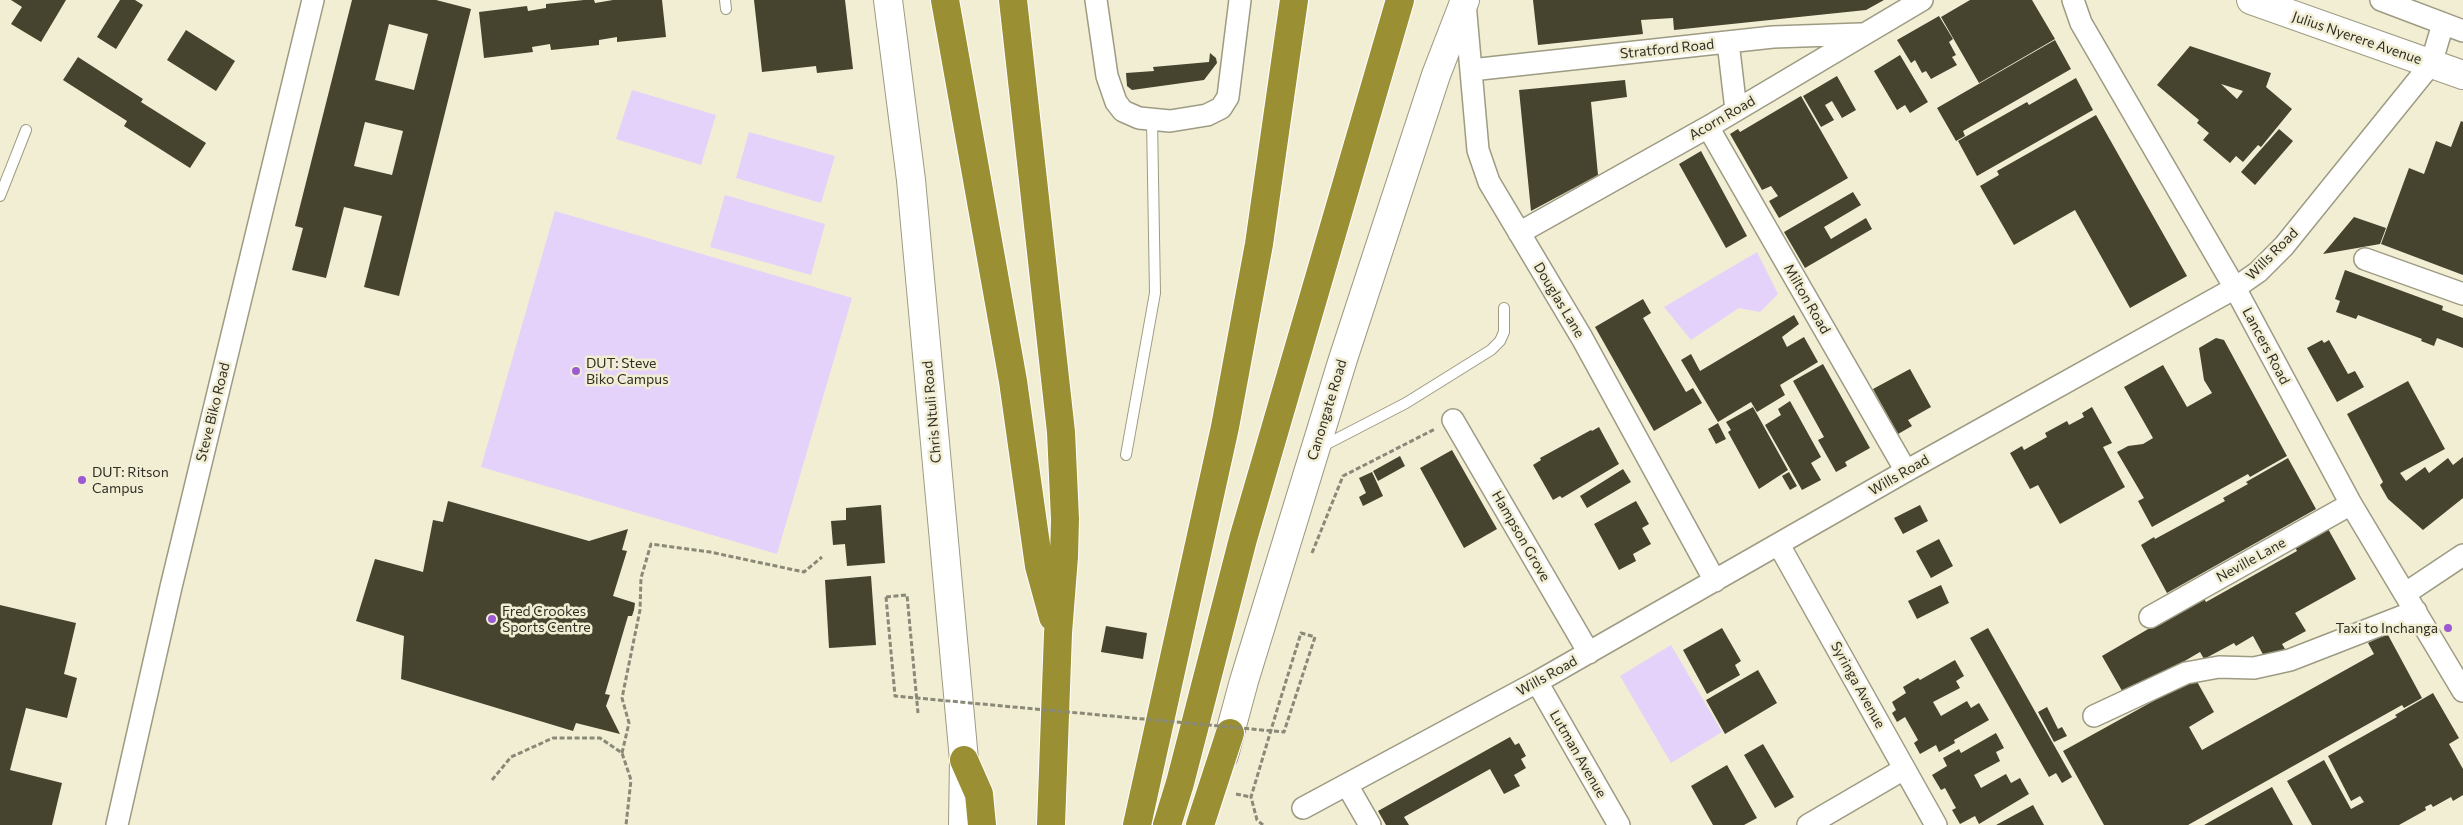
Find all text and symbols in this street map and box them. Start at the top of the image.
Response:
street label: Julius Nyerere Avenue [2290,8,2424,68]
street label: Stratford Road [1619,36,1715,62]
street label: Acorn Road [1686,92,1758,144]
street label: Wills Road [2242,224,2302,284]
street label: Douglas Lane [1530,259,1588,341]
street label: Milton Road [1780,261,1834,337]
street label: Lancers Road [2239,305,2293,387]
place label: DUT: Steve Biko Campus [586,355,669,388]
street label: Canongate Road [1304,358,1350,462]
street label: Chris Ntuli Road [919,360,945,464]
street label: Steve Biko Road [193,361,233,463]
marker: DUT: Steve Biko Campus [570,365,582,377]
street label: Wills Road [1866,451,1932,499]
place label: DUT: Ritson Campus [92,464,169,497]
marker: DUT: Ritson Campus [76,474,88,486]
street label: Hampson Grove [1488,488,1554,584]
street label: Neville Lane [2213,534,2289,586]
place label: Fred Crookes Sports Centre [502,603,591,636]
marker: Fred Crookes Sports Centre [486,613,498,625]
place label: Taxi to Inchanga [2335,620,2438,636]
marker: Taxi to Inchanga [2442,622,2454,634]
street label: Syringa Avenue [1827,639,1889,731]
street label: Wills Road [1514,652,1580,700]
street label: Lutman Avenue [1546,707,1610,801]

